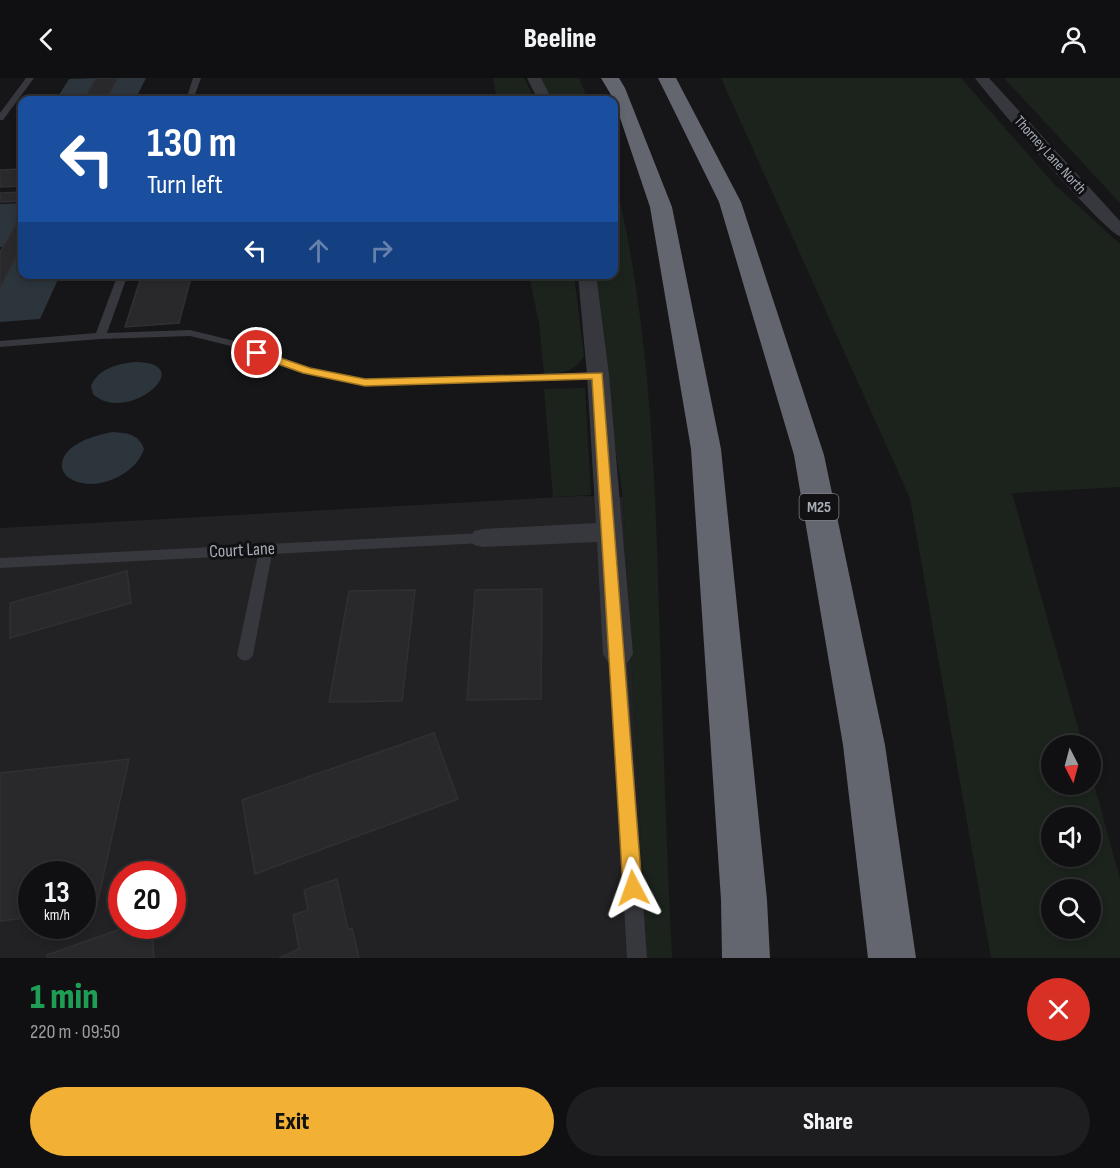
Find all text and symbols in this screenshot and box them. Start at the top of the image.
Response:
icon: back [30,23,63,56]
text: Beeline [524,23,596,55]
icon: person [1057,23,1090,56]
street label: Thorney Lane North [1010,112,1090,198]
text: 130 m [147,118,237,169]
icon: left [48,120,126,198]
text: Turn left [147,169,223,201]
icon: left [239,234,272,267]
icon: ahead [302,234,335,267]
icon: right [365,234,398,267]
pin [231,327,282,378]
icon: arrive [240,336,273,369]
road number: M25 [800,494,838,520]
street label: Court Lane [209,538,275,562]
north arrow [1041,735,1101,795]
map controls [1041,735,1101,939]
button: sound [1041,807,1101,867]
position arrow [601,856,665,920]
speed limit sign: 20 [108,861,186,939]
text: 13 [44,875,70,911]
button: search [1041,879,1101,939]
text: km/h [44,906,70,925]
text: 1 min [30,976,98,1019]
button: close [1027,978,1090,1041]
text: 220 m · 09:50 [30,1020,120,1044]
button: Exit [30,1087,554,1156]
button: Share [566,1087,1090,1156]

